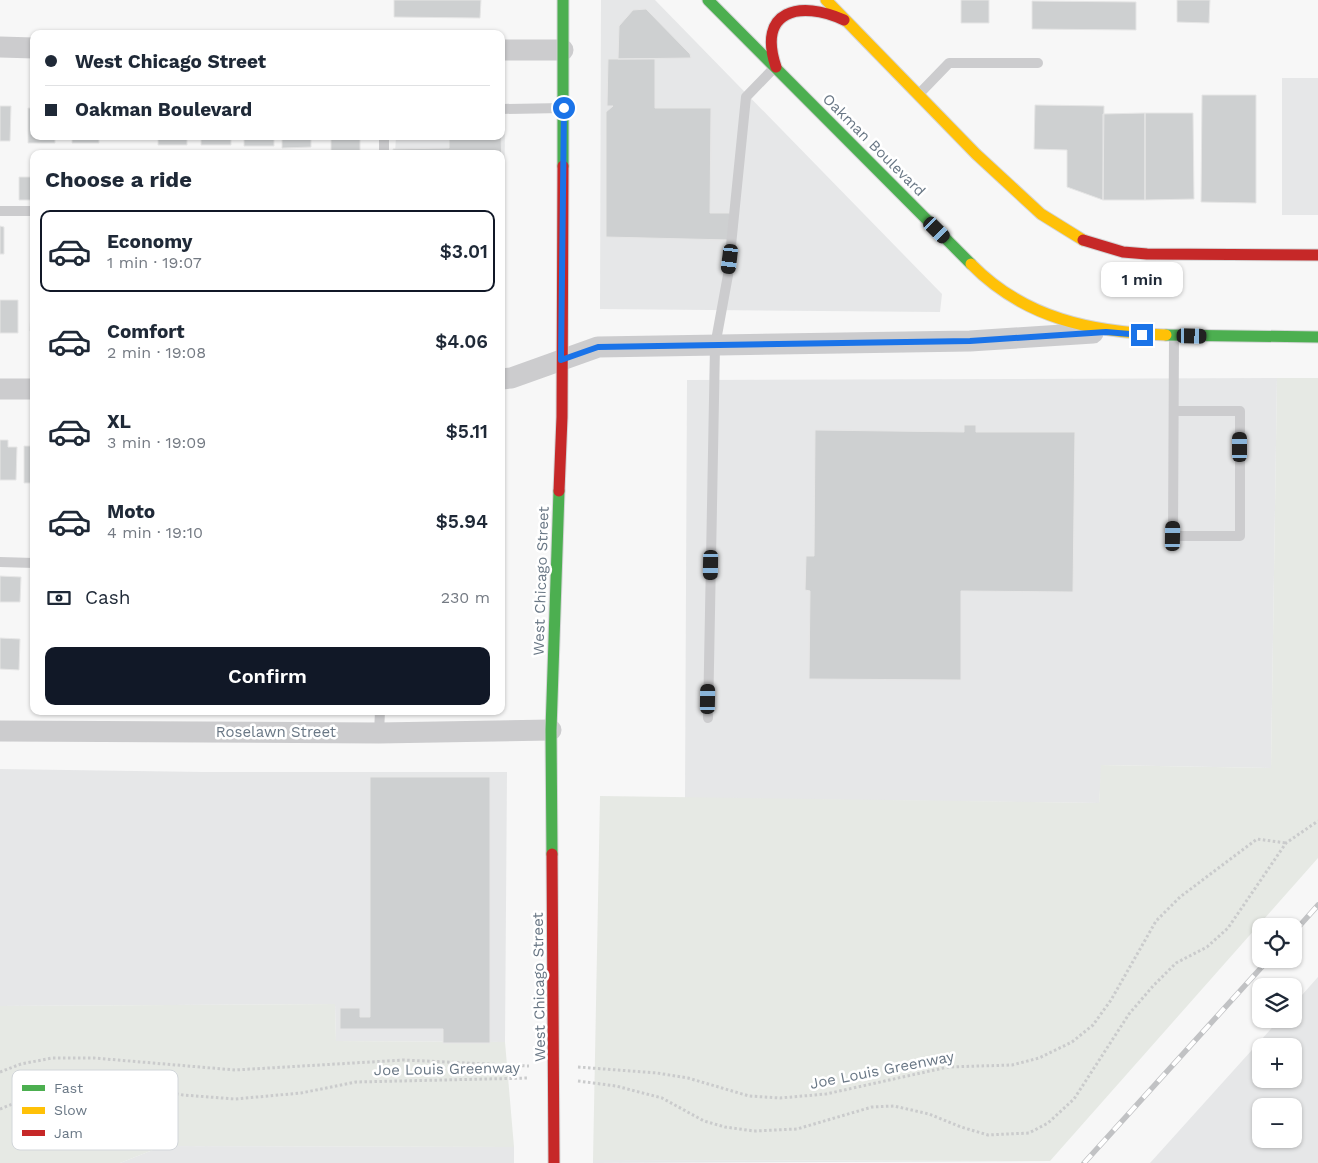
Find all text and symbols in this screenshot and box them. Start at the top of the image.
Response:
text: West Chicago Street [75,50,266,73]
street label: Oakman Boulevard [819,90,929,200]
route start [553,97,575,119]
text: Oakman Boulevard [75,98,252,121]
text: Choose a ride [45,167,192,192]
car [921,214,952,246]
icon: car [47,229,92,274]
text: Economy [107,230,192,253]
text: $3.01 [440,240,488,263]
car [720,243,739,275]
text: 1 min · 19:07 [107,253,202,272]
callout: 1 min [1101,262,1183,298]
text: 1 min [1121,270,1163,289]
icon: car [47,319,92,364]
text: Comfort [107,320,185,343]
route end [1131,324,1153,346]
car [1176,328,1207,344]
text: $4.06 [435,330,488,353]
text: 2 min · 19:08 [107,343,206,362]
icon: car [47,409,92,454]
text: XL [107,410,131,433]
text: $5.11 [446,420,488,443]
car [1232,432,1247,462]
text: 3 min · 19:09 [107,433,206,452]
icon: car [47,499,92,544]
text: Moto [107,500,155,523]
street label: West Chicago Street [529,505,553,656]
text: $5.94 [436,510,488,533]
car [1165,521,1180,551]
text: 4 min · 19:10 [107,523,203,542]
car [703,550,718,580]
icon: cash [45,584,73,612]
text: Cash [85,586,131,609]
text: 230 m [441,588,490,607]
button: Confirm [45,647,490,705]
car [700,684,715,714]
street label: Roselawn Street [216,723,337,741]
street label: West Chicago Street [529,911,549,1062]
map controls [1252,918,1302,1148]
button: locate [1252,918,1302,968]
button: layers [1252,978,1302,1028]
button: + [1252,1038,1302,1088]
street label: Joe Louis Greenway [808,1047,956,1093]
street label: Joe Louis Greenway [374,1059,521,1079]
legend [12,1070,178,1150]
text: Fast [54,1080,83,1096]
button: − [1252,1098,1302,1148]
text: Slow [54,1102,87,1118]
text: Jam [54,1125,83,1141]

